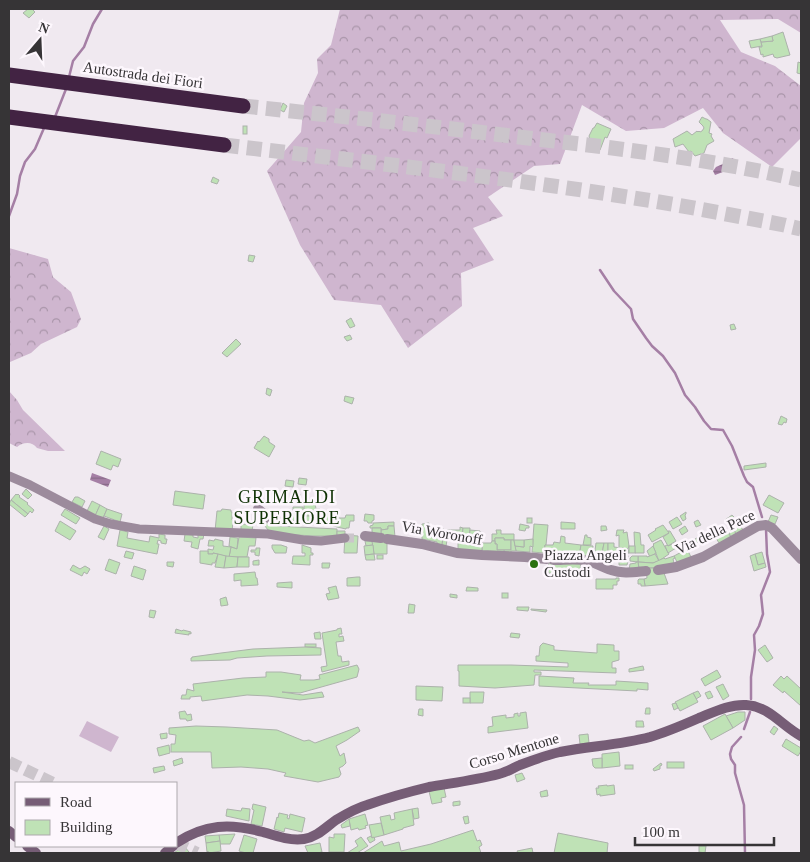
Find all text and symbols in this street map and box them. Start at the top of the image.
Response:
north arrow [15,15,65,65]
text: N [37,19,51,37]
street label: Autostrada dei Fiori [82,59,204,91]
district label: GRIMALDI SUPERIORE [233,487,341,528]
street label: Via della Pace [673,506,758,557]
street label: Via Woronoff [400,518,484,548]
place label: Piazza Angeli Custodi [544,547,627,580]
marker: Piazza Angeli Custodi [528,558,540,570]
street label: Corso Mentone [467,730,561,772]
legend [15,782,178,847]
text: Road [60,794,92,810]
scale bar [635,814,774,846]
text: Building [60,819,113,835]
text: 100 m [642,824,680,840]

